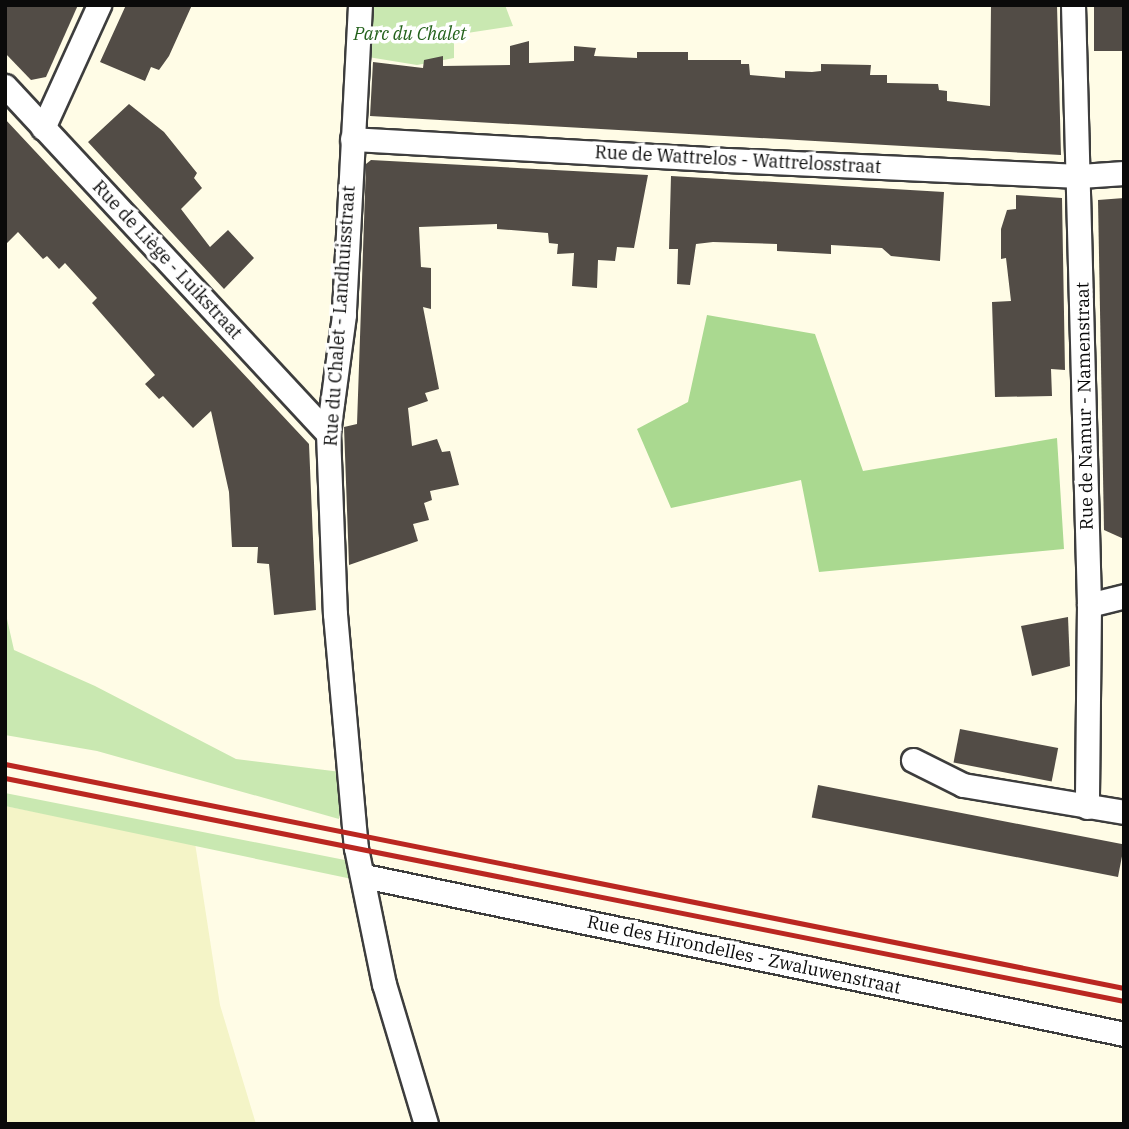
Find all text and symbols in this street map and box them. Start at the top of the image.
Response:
park label: Parc du Chalet [354,23,466,45]
street label: Rue de Wattrelos - Wattrelosstraat [594,142,882,178]
street label: Rue de Liège - Luikstraat [88,176,246,344]
street label: Rue du Chalet - Landhuisstraat [320,185,360,447]
street label: Rue de Namur - Namenstraat [1072,282,1098,530]
street label: Rue des Hirondelles - Zwaluwenstraat [585,911,903,999]

